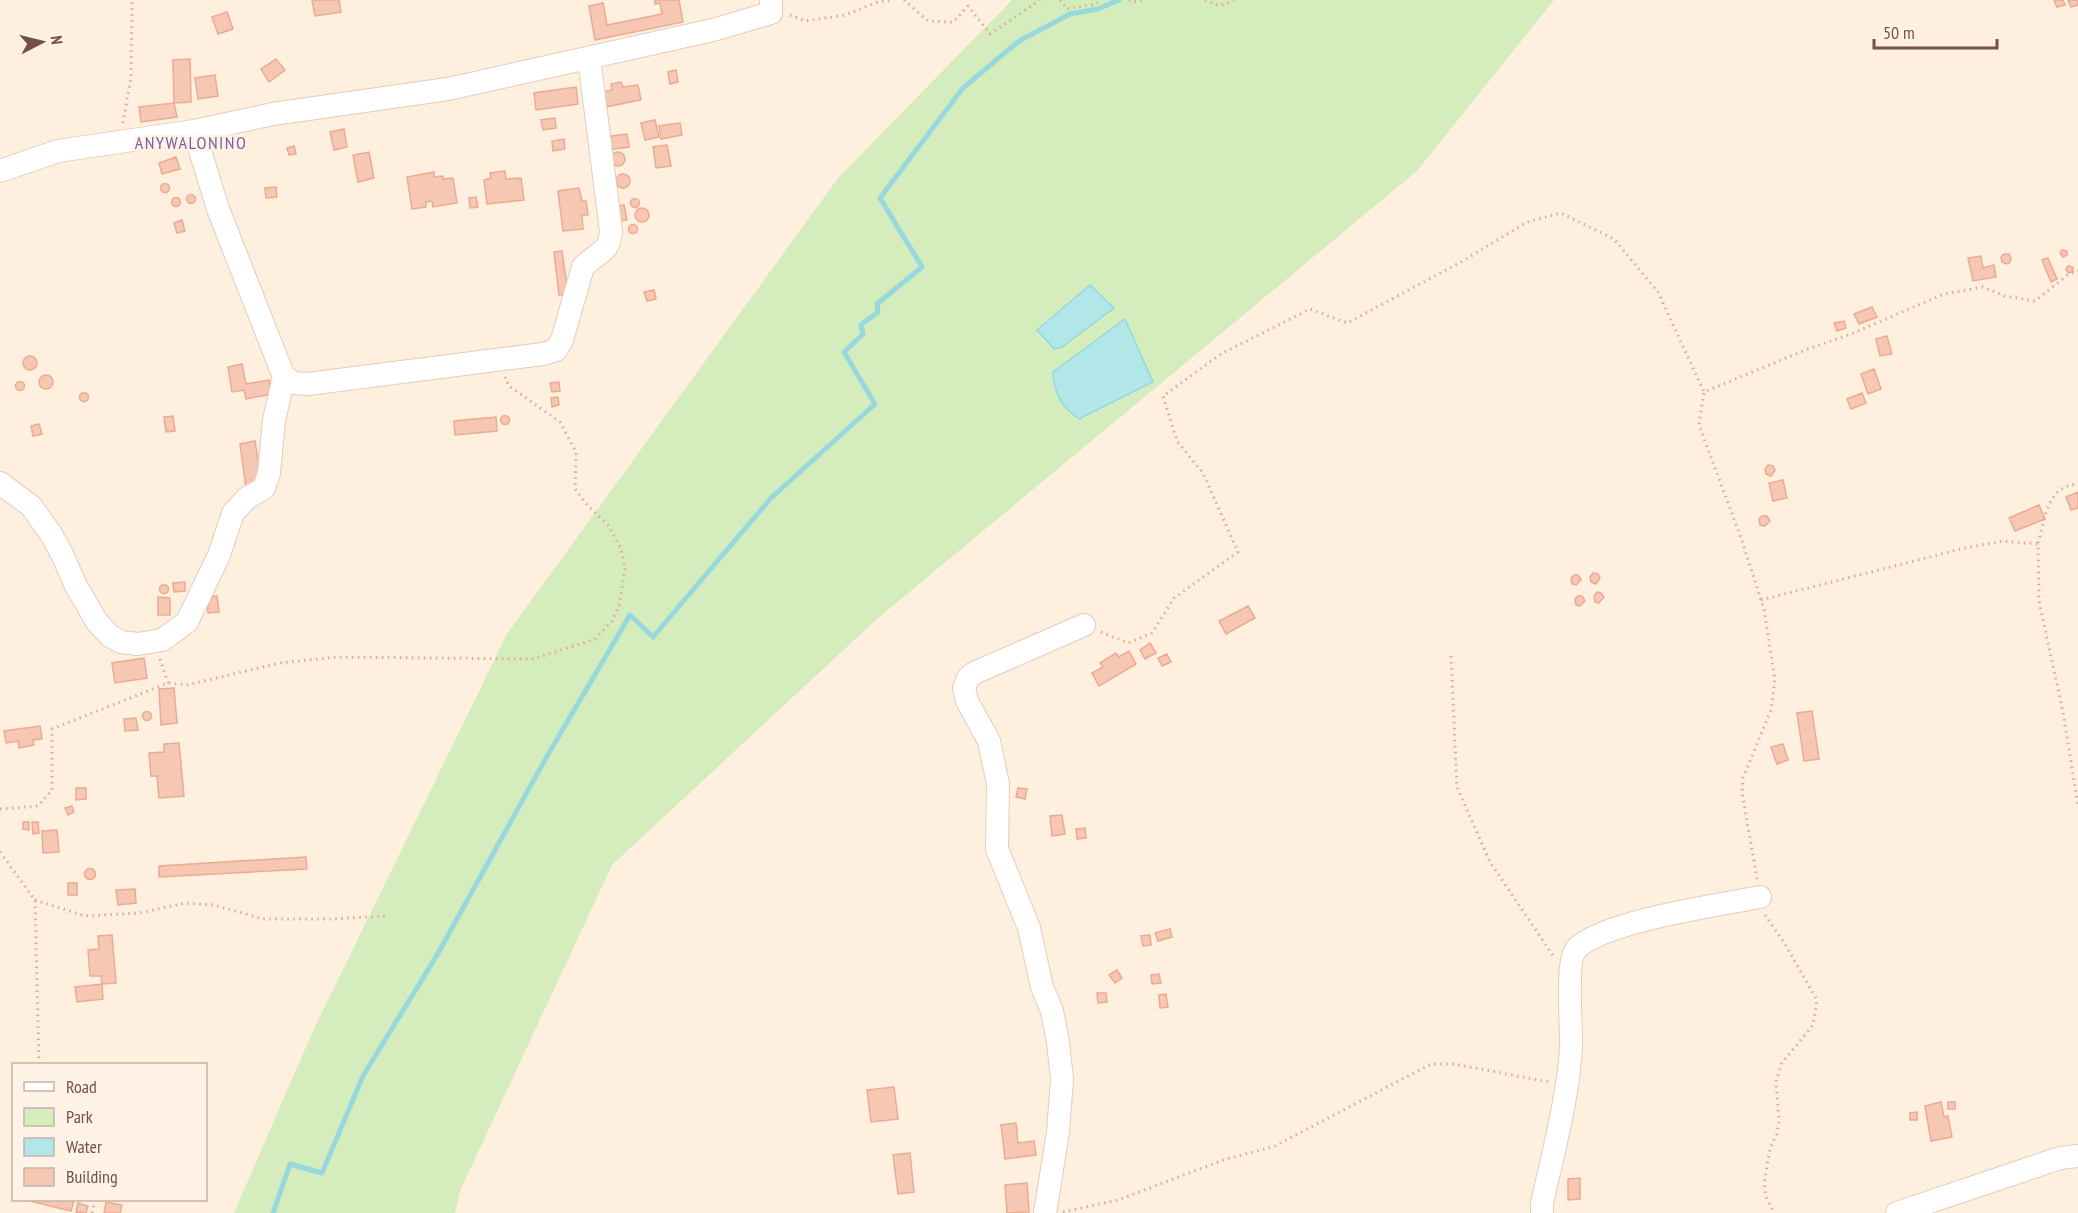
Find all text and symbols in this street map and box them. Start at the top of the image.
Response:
north arrow [12,12,72,72]
scale bar [1874,12,1997,50]
text: 50 m [1883,21,1915,44]
text: N [46,35,67,46]
district label: ANYWALONINO [135,131,247,154]
legend [12,1063,207,1201]
text: Road [66,1075,97,1098]
text: Park [66,1105,93,1128]
text: Water [66,1135,102,1158]
text: Building [66,1165,118,1188]

